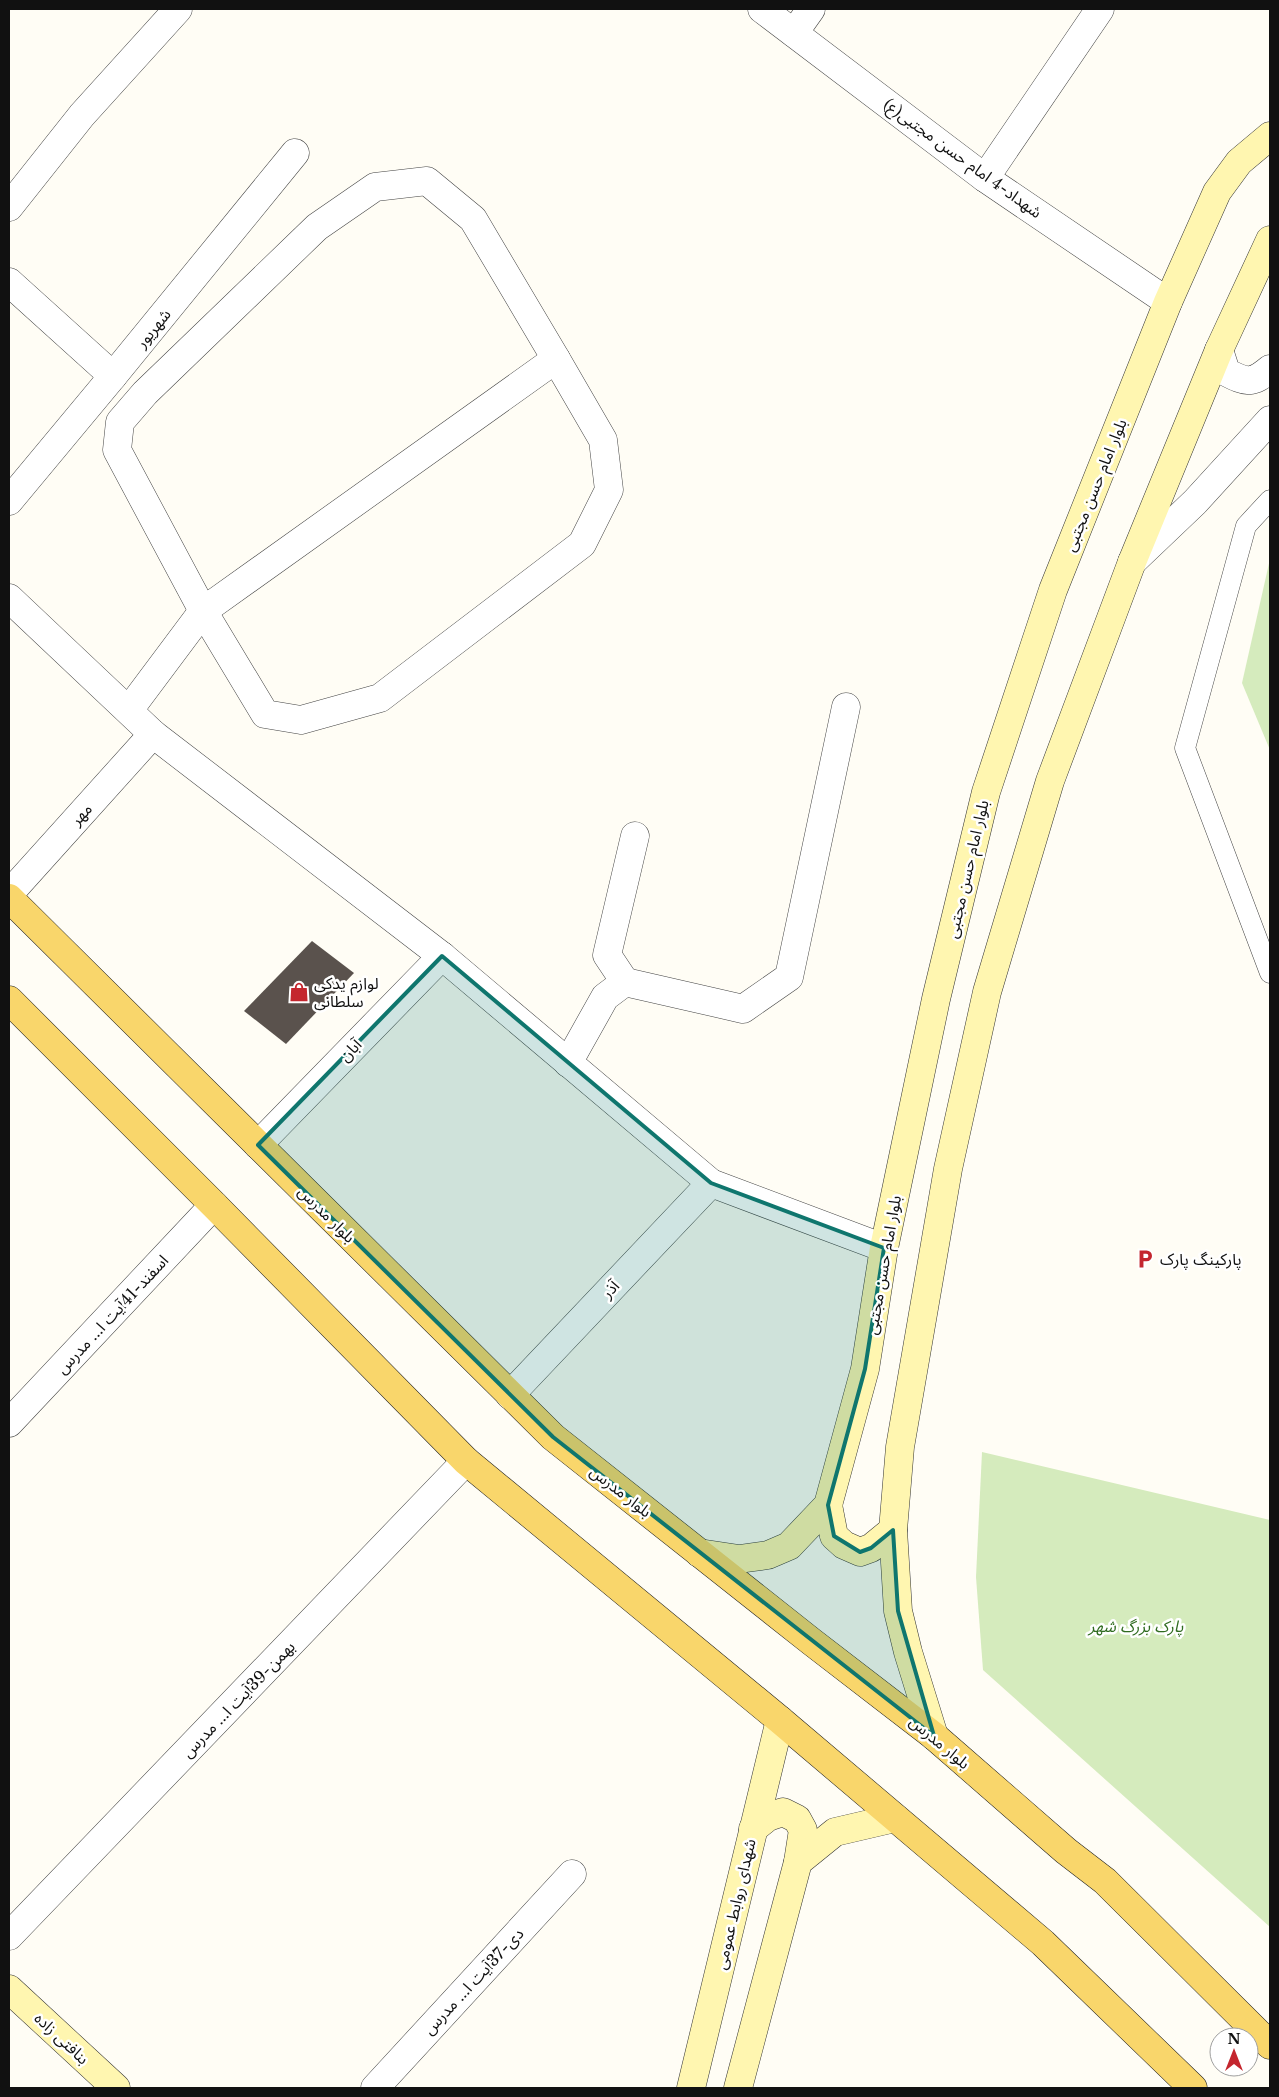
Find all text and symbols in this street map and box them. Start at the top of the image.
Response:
street label: شهداد-4 امام حسن مجتبی(ع) [878,94,1046,225]
street label: شهریور [131,304,175,352]
street label: بلوار امام حسن مجتبی [1059,416,1134,555]
street label: بلوار امام حسن مجتبی [941,798,996,941]
street label: مهر [65,799,96,830]
place label: لوازم یدکی سلطانی [314,973,379,1011]
shop icon: لوازم یدکی سلطانی [288,981,310,1003]
street label: آبان [335,1034,366,1065]
street label: بلوار مدرس [294,1181,360,1247]
street label: بلوار امام حسن مجتبی [861,1194,908,1337]
parking icon: پارکینگ پارک [1134,1248,1156,1270]
place label: پارکینگ پارک [1160,1249,1242,1270]
street label: اسفند-41آیت ا... مدرس [52,1250,172,1378]
street label: آذر [596,1275,624,1303]
street label: بلوار مدرس [586,1461,656,1521]
park label: پارک بزرگ شهر [1087,1616,1183,1637]
street label: بهمن-39آیت ا... مدرس [177,1637,299,1761]
street label: بلوار مدرس [906,1711,974,1773]
street label: شهدای روابط عمومی [710,1837,760,1971]
street label: دی-37آیت ا... مدرس [418,1924,528,2038]
street label: بنافتی زاده [31,2008,93,2068]
north arrow [1209,2027,1259,2077]
text: N [1227,2030,1241,2048]

